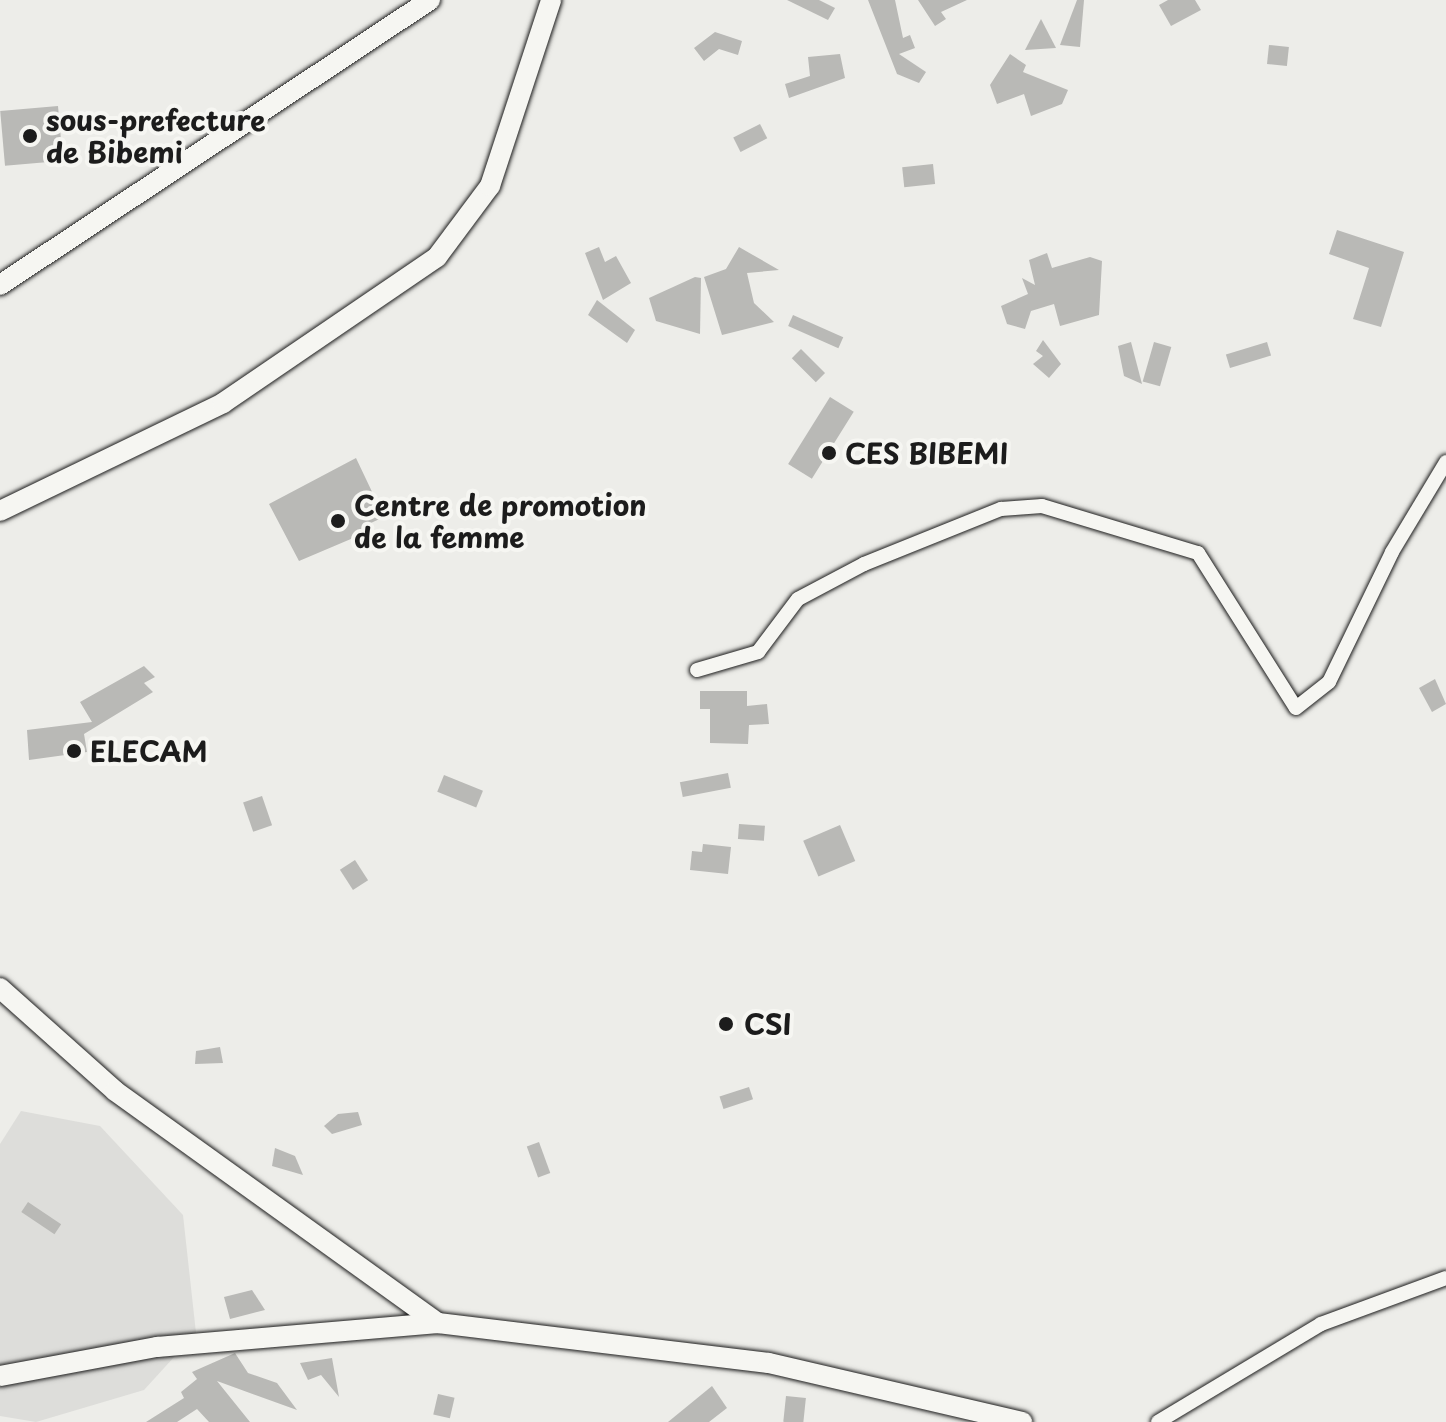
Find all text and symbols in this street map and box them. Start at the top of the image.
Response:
place label: sous-prefecture de Bibemi [46,103,266,169]
marker: sous-prefecture de Bibemi [21,127,39,145]
place label: CES BIBEMI [845,436,1011,470]
marker: CES BIBEMI [820,444,838,462]
place label: Centre de promotion de la femme [354,488,646,554]
marker: Centre de promotion de la femme [329,512,347,530]
place label: ELECAM [90,734,207,768]
marker: ELECAM [65,742,83,760]
place label: CSI [744,1007,791,1041]
marker: CSI [715,1013,737,1035]

